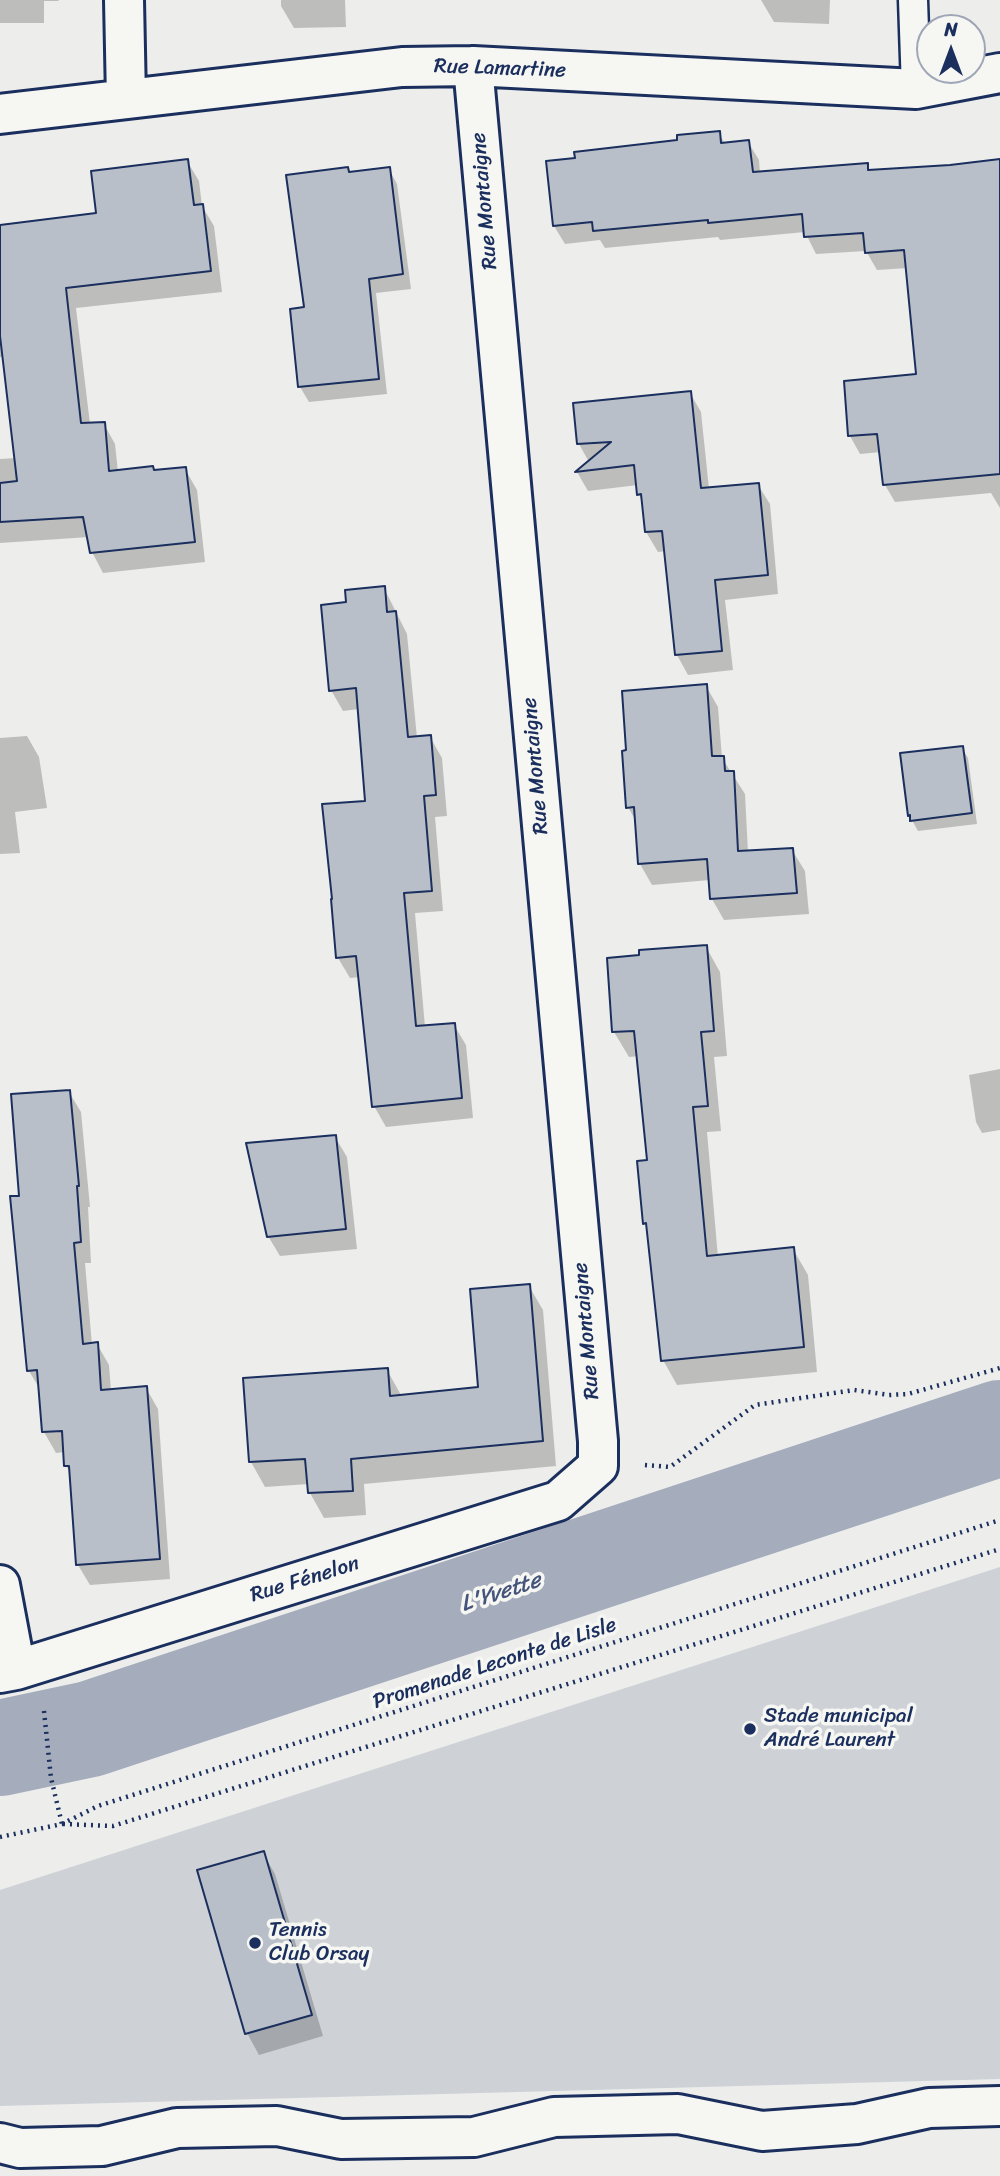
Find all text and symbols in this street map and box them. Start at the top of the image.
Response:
text: N [944,13,958,46]
north arrow [916,14,986,84]
street label: Rue Lamartine [434,54,566,84]
street label: Rue Montaigne [466,131,504,271]
street label: Rue Montaigne [517,696,555,836]
street label: Rue Montaigne [568,1261,606,1401]
street label: Rue Fénelon [247,1551,363,1609]
water label: L'Yvette [457,1567,545,1619]
street label: Promenade Leconte de Lisle [370,1613,620,1715]
place label: Stade municipal André Laurent [764,1704,913,1754]
marker: Stade municipal André Laurent [742,1721,758,1737]
place label: Tennis Club Orsay [269,1918,369,1968]
marker: Tennis Club Orsay [247,1935,263,1951]

